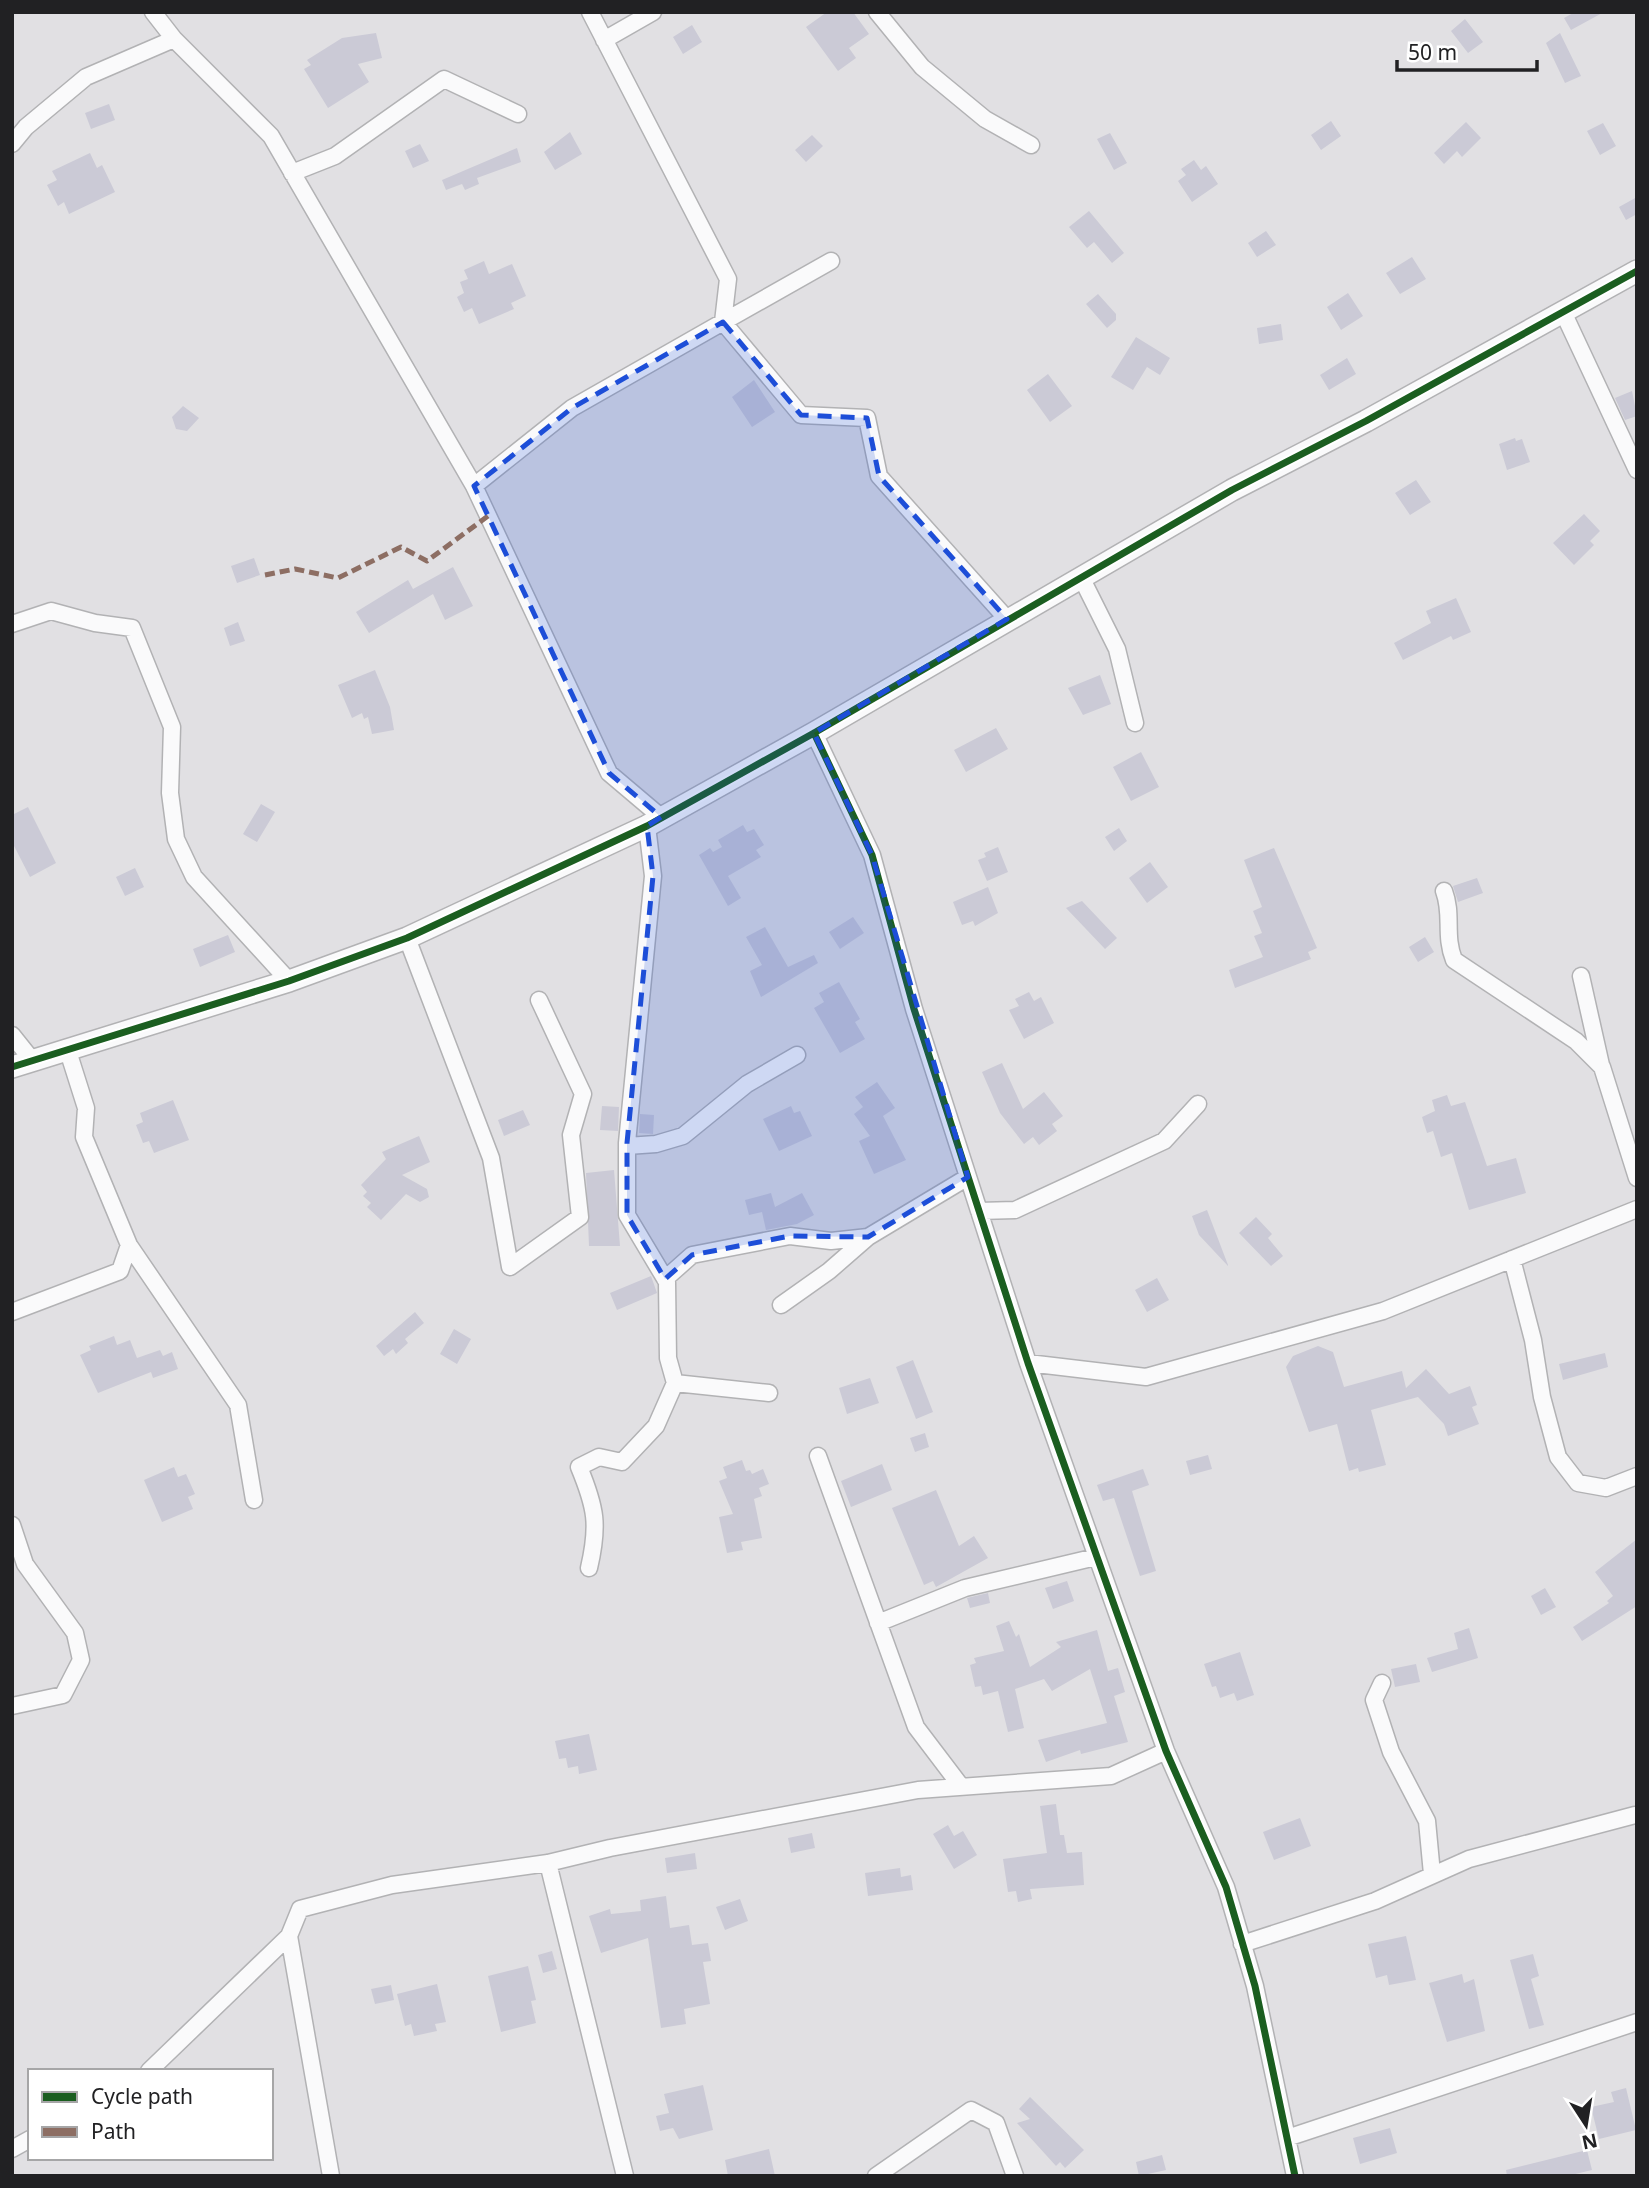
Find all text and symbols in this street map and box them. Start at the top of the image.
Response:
scale bar [1397,28,1537,72]
text: 50 m [1408,38,1457,66]
legend [28,2069,273,2160]
text: Cycle path [91,2082,193,2110]
north arrow [1551,2090,1621,2160]
text: Path [91,2117,136,2145]
text: N [1579,2127,1600,2156]

